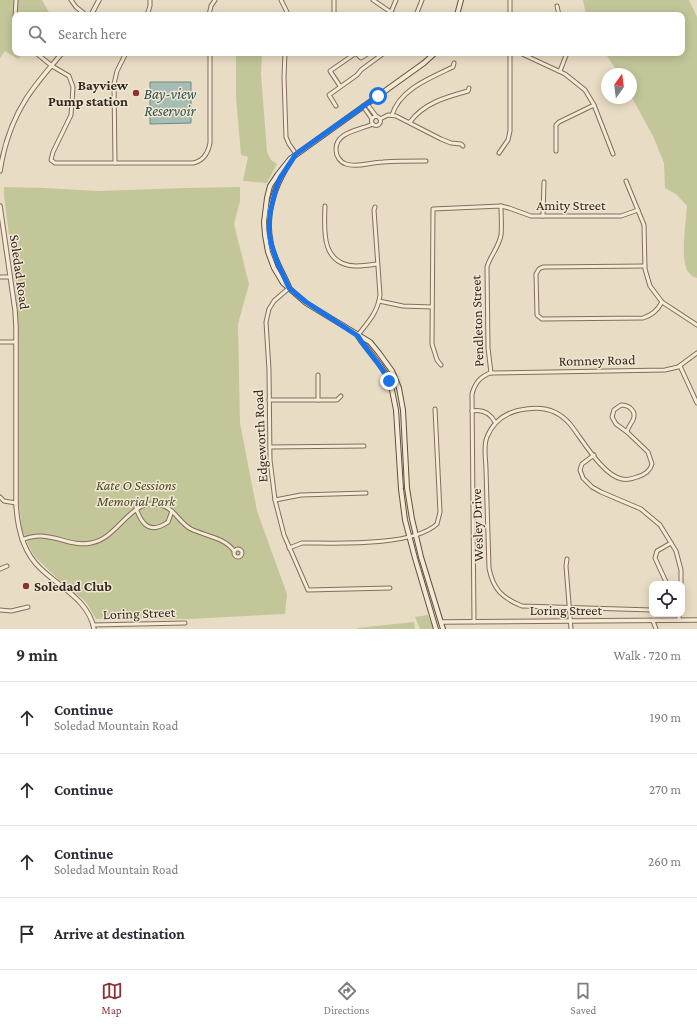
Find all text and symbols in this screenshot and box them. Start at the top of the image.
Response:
search box [12,12,685,56]
icon: search [26,23,48,45]
text: Search here [58,26,127,42]
north arrow [601,68,637,104]
place label: Bayview Pump station [48,77,129,109]
water label: Bay-view Reservoir [144,86,197,119]
route start [369,87,387,105]
marker: Bayview Pump station [131,88,141,98]
street label: Amity Street [536,197,606,213]
street label: Soledad Road [7,233,33,311]
street label: Pendleton Street [467,274,487,367]
street label: Romney Road [558,351,636,369]
route end [380,372,398,390]
street label: Edgeworth Road [250,388,270,483]
park label: Kate O Sessions Memorial Park [96,477,177,509]
street label: Wesley Drive [468,488,486,562]
place label: Soledad Club [34,578,112,594]
marker: Soledad Club [21,581,31,591]
map controls [649,581,685,617]
button: locate [649,581,685,617]
street label: Loring Street [530,602,603,618]
street label: Loring Street [103,604,176,622]
text: 9 min [16,646,58,665]
text: Walk · 720 m [614,648,681,663]
text: Continue [54,702,113,718]
icon: ahead [16,707,38,729]
text: 190 m [650,710,681,725]
text: Soledad Mountain Road [54,718,178,733]
icon: ahead [16,779,38,801]
text: Continue [54,782,113,798]
text: 270 m [649,782,681,797]
text: Continue [54,846,113,862]
icon: ahead [16,851,38,873]
text: 260 m [648,854,681,869]
text: Soledad Mountain Road [54,862,178,877]
icon: arrive [16,923,38,945]
text: Arrive at destination [54,926,185,942]
tab: Map [101,980,123,1016]
tab: Directions [324,980,369,1016]
tab: Saved [571,980,596,1016]

